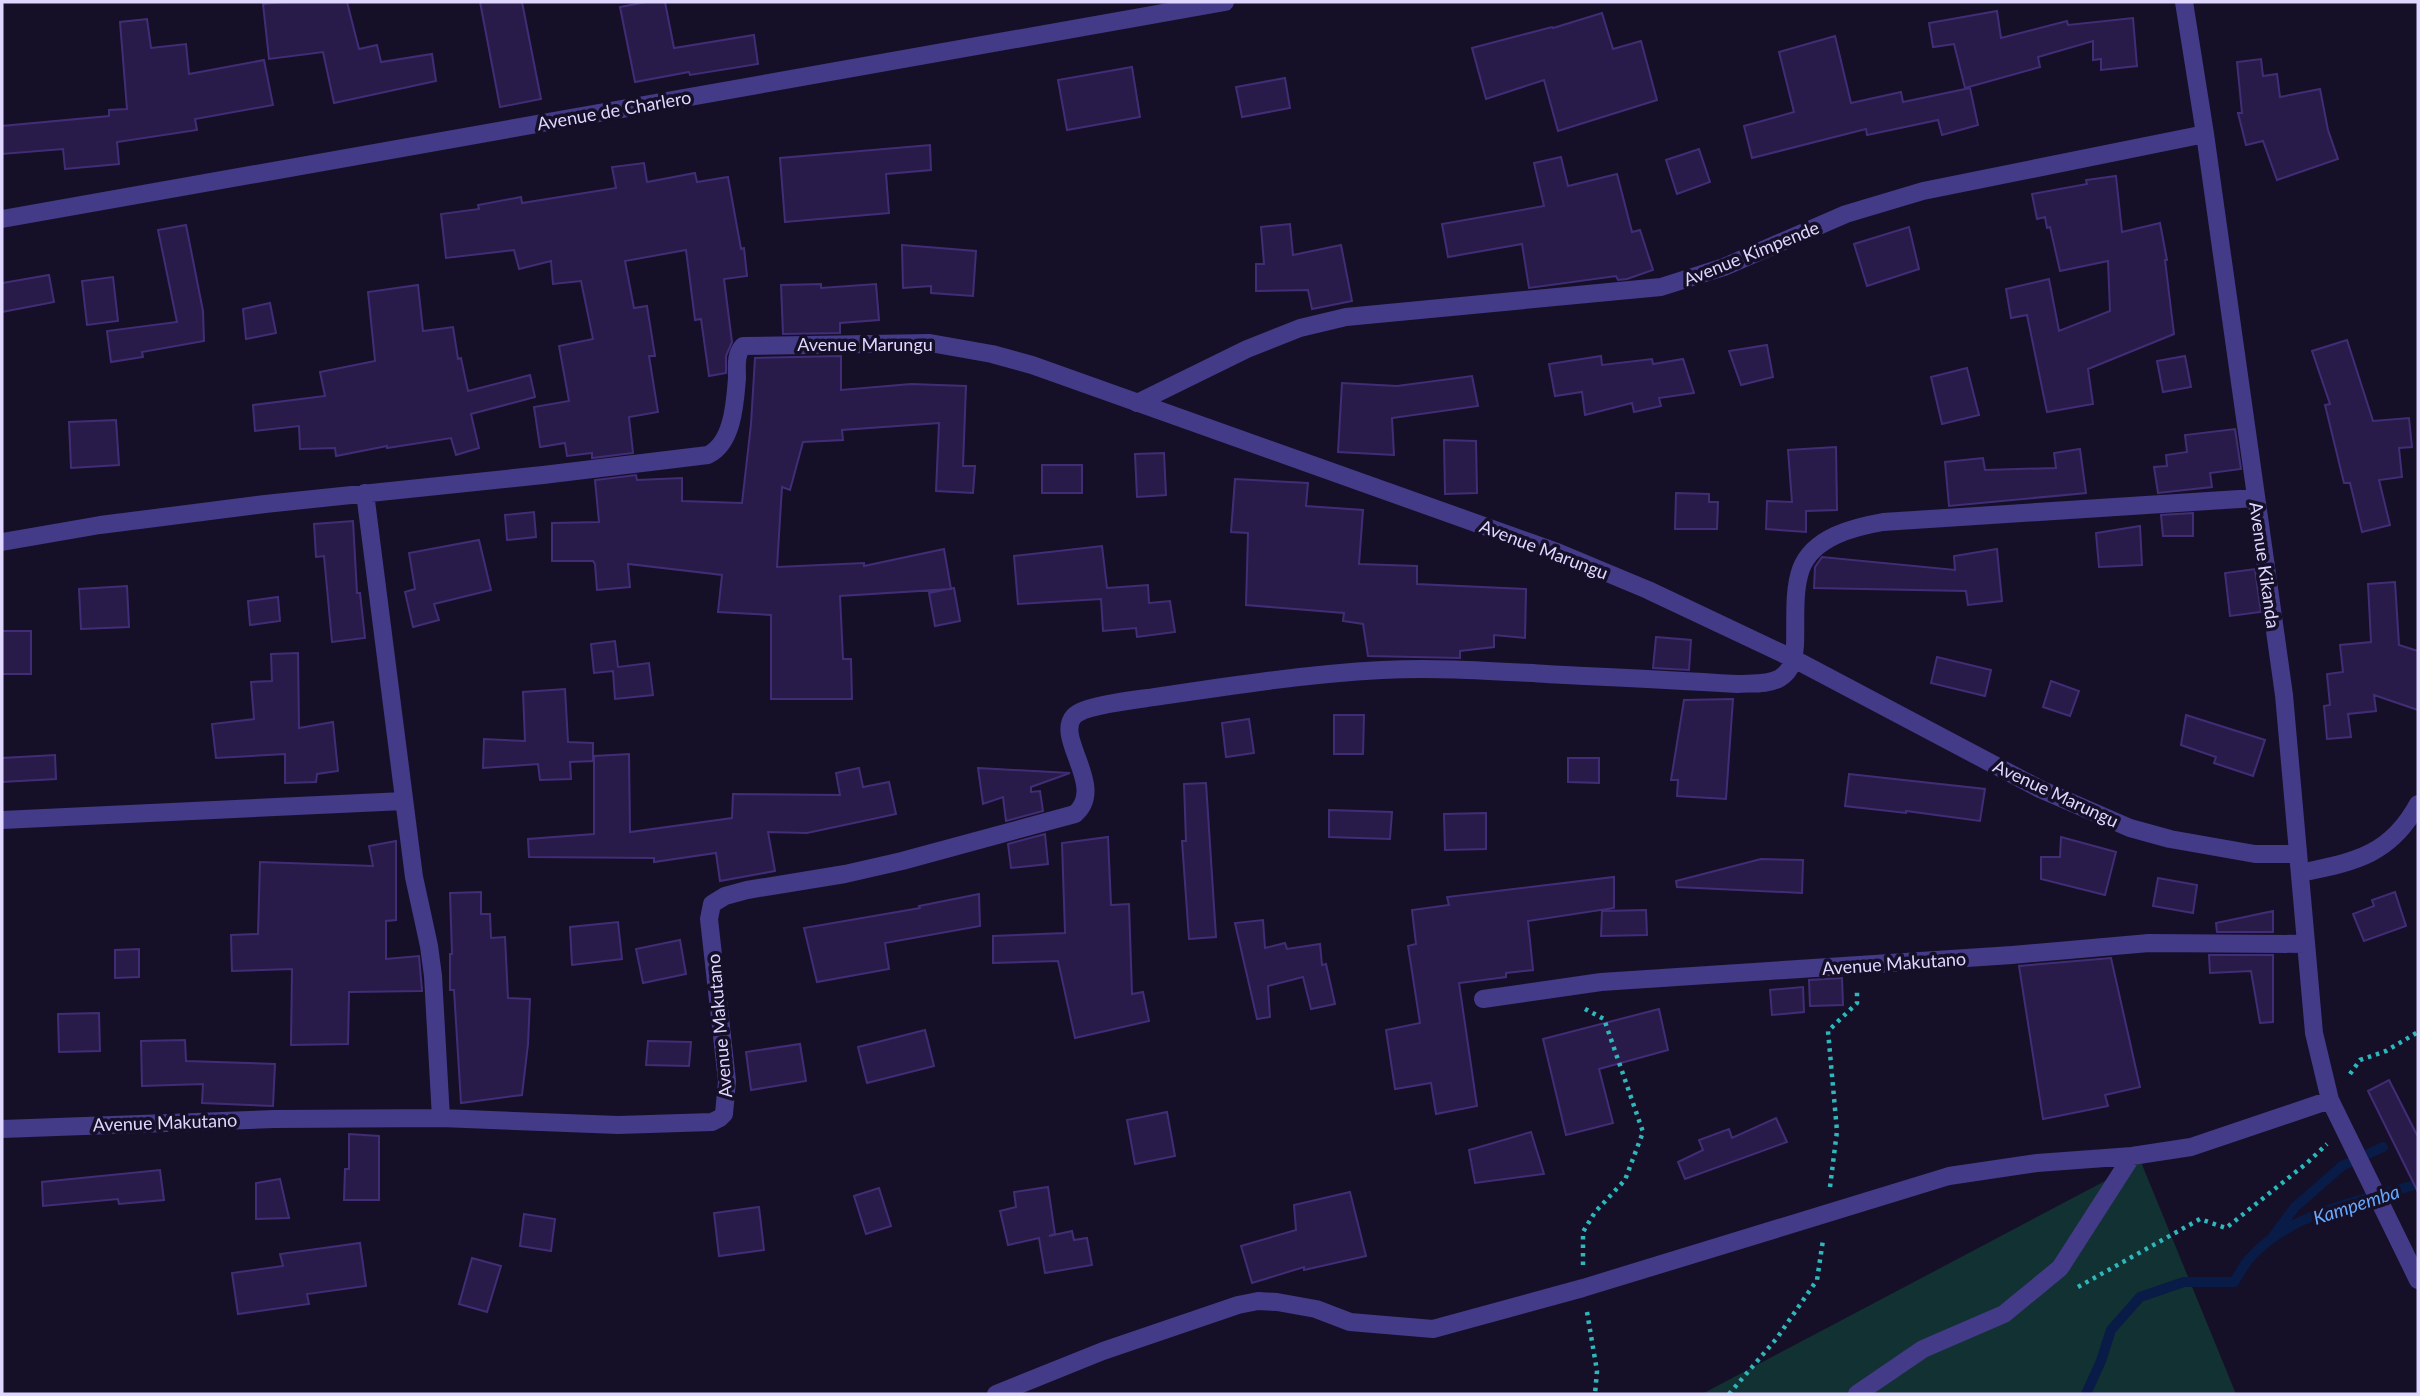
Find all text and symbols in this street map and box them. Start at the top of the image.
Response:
street label: Avenue de Charlero [535,86,693,134]
street label: Avenue Kimpende [1680,216,1822,290]
street label: Avenue Marungu [797,333,933,355]
street label: Avenue Kikanda [2245,500,2285,630]
street label: Avenue Marungu [1477,514,1611,584]
street label: Avenue Marungu [1990,754,2122,832]
street label: Avenue Makutano [1821,947,1967,979]
street label: Avenue Makutano [702,953,736,1099]
street label: Avenue Makutano [92,1108,238,1136]
water label: Kampemba [2310,1179,2402,1229]

